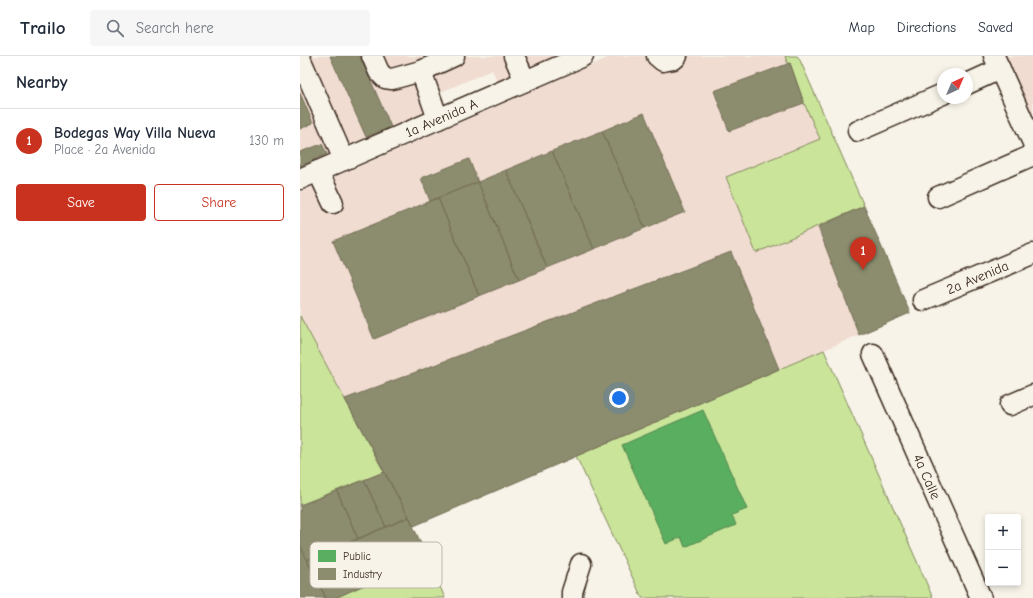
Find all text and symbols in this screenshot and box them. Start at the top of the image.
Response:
search box [90,10,370,46]
text: Trailo [20,17,66,39]
icon: search [104,17,126,39]
text: Search here [136,19,214,37]
text: Map [848,19,875,36]
text: Directions [897,19,956,36]
text: Saved [978,19,1013,36]
north arrow [937,68,973,104]
text: Nearby [16,73,67,92]
street label: 1a Avenida A [403,95,480,141]
text: Bodegas Way Villa Nueva [54,124,216,142]
text: 1 [26,133,32,148]
text: 130 m [249,133,284,148]
text: Place · 2a Avenida [54,142,155,157]
button: Save [16,184,146,221]
button: Share [154,184,284,221]
pin: 1 [850,237,876,270]
street label: 2a Avenida [944,257,1011,298]
your location [609,388,629,408]
street label: 4a Calle [909,451,944,502]
map controls [985,514,1021,586]
button: + [985,514,1021,550]
legend [310,542,442,588]
text: Public [343,550,372,563]
button: − [985,550,1021,586]
text: Industry [343,568,382,581]

